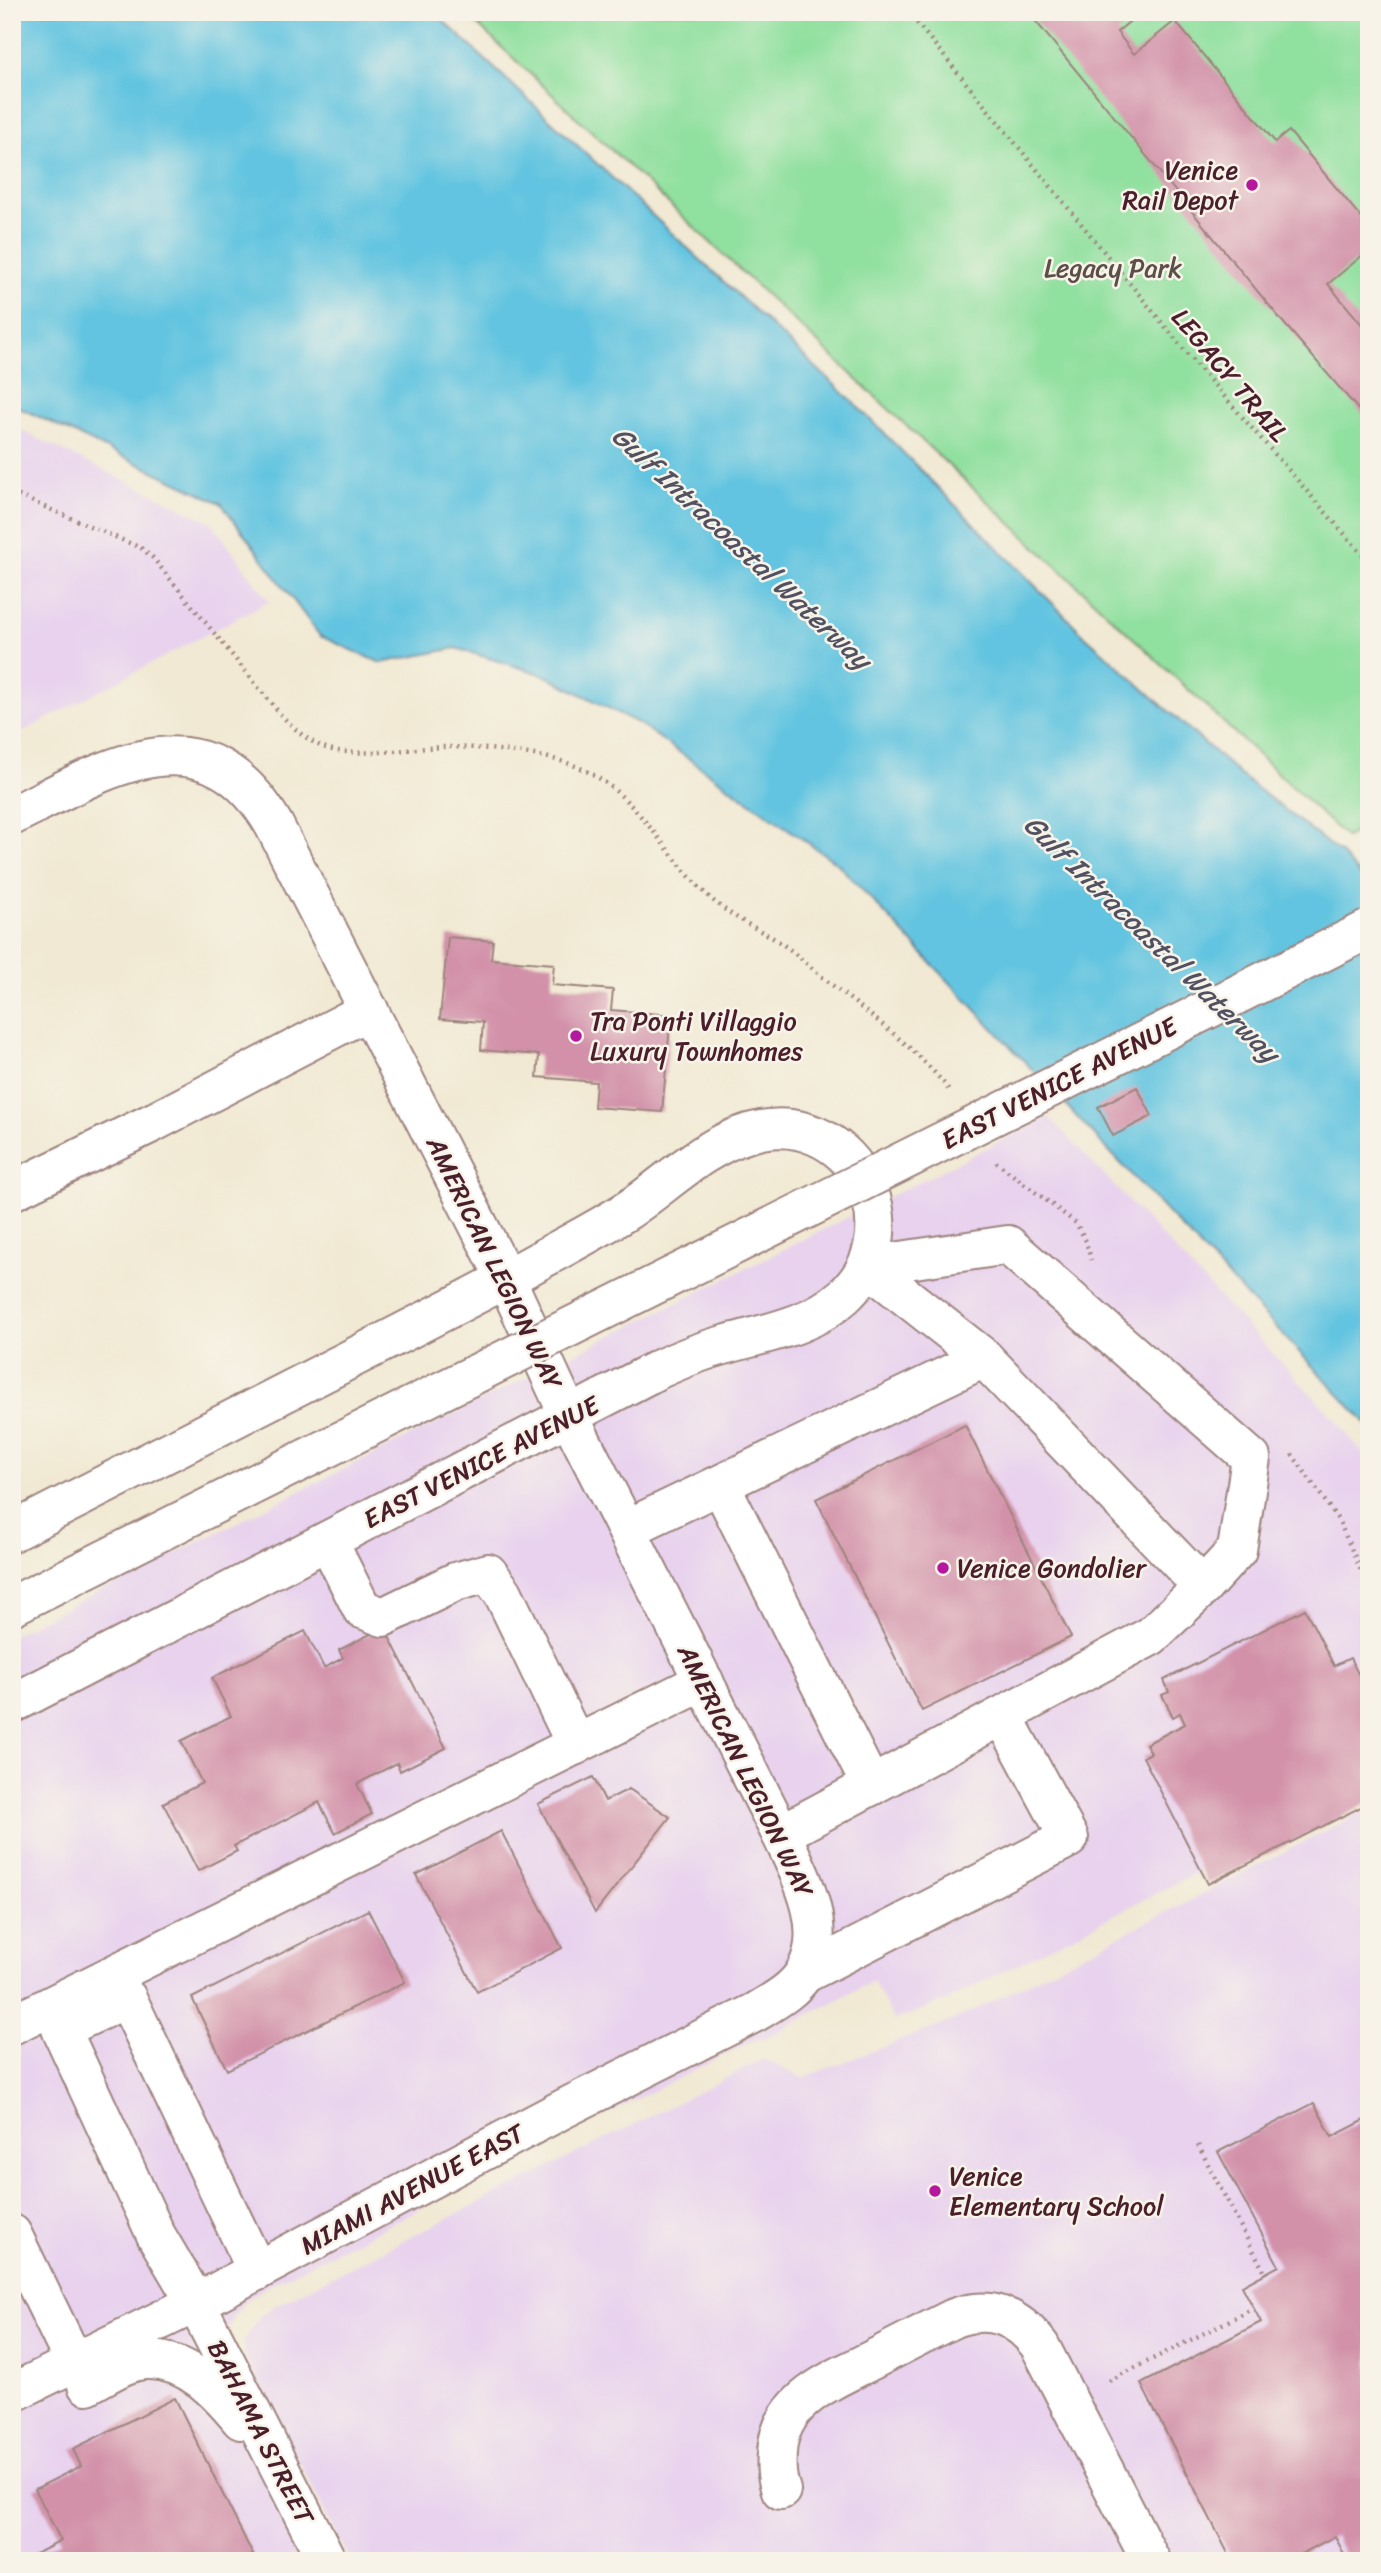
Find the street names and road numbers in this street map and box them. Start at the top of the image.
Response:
street label: LEGACY TRAIL [1159,297,1301,453]
street label: EAST VENICE AVENUE [933,1003,1187,1163]
street label: AMERICAN LEGION WAY [413,1127,577,1398]
street label: EAST VENICE AVENUE [355,1382,609,1542]
street label: AMERICAN LEGION WAY [664,1635,828,1906]
street label: MIAMI AVENUE EAST [291,2109,534,2268]
street label: BAHAMA STREET [195,2331,328,2534]

